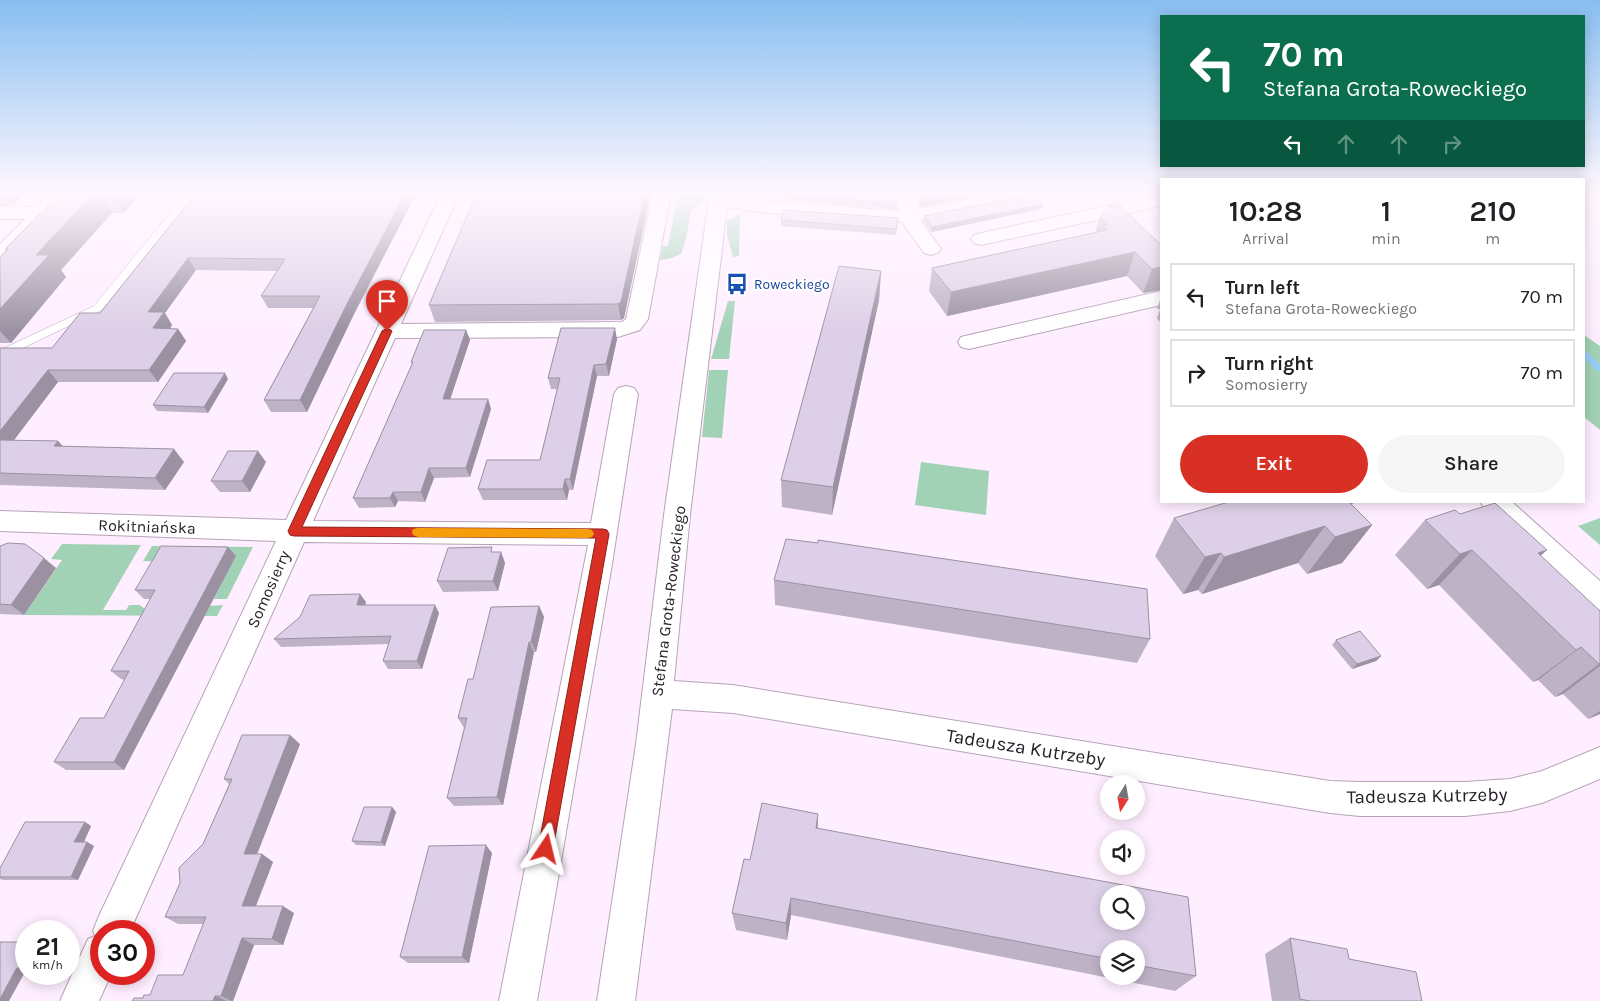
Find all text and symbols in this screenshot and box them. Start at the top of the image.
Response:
text: 70 m [1263,34,1345,75]
icon: left [1180,35,1245,100]
text: Stefana Grota-Roweckiego [1263,76,1527,102]
icon: left [1279,130,1307,158]
icon: ahead [1332,130,1360,158]
icon: ahead [1385,130,1413,158]
icon: right [1438,130,1466,158]
text: 10:28 [1229,193,1303,229]
text: 1 [1381,193,1391,229]
text: 210 [1469,193,1516,229]
text: Arrival [1242,229,1289,248]
text: min [1371,229,1401,248]
text: m [1485,229,1500,248]
bus stop icon: Roweckiego [724,271,750,297]
place label: Roweckiego [754,276,830,293]
text: Turn left [1225,277,1300,299]
pin [366,280,408,331]
icon: left [1182,283,1210,311]
text: 70 m [1521,286,1563,308]
icon: arrive [373,287,401,315]
text: Stefana Grota-Roweckiego [1225,299,1417,318]
text: Turn right [1225,353,1314,375]
icon: right [1182,359,1210,387]
text: 70 m [1521,362,1563,384]
text: Somosierry [1225,375,1308,394]
button: Exit [1180,435,1368,493]
button: Share [1378,435,1565,493]
street label: Stefana Grota-Roweckiego [647,505,690,698]
street label: Rokitniańska [98,515,196,538]
street label: Somosierry [243,547,294,631]
street label: Tadeusza Kutrzeby [945,725,1107,771]
north arrow [1100,775,1145,820]
map controls [1100,775,1145,985]
street label: Tadeusza Kutrzeby [1346,784,1508,808]
position arrow [519,822,571,874]
button: sound [1100,830,1145,875]
button: search [1100,885,1145,930]
speed limit sign: 30 [90,920,155,985]
text: 21 [35,932,60,961]
button: layers [1100,940,1145,985]
text: km/h [32,958,63,972]

